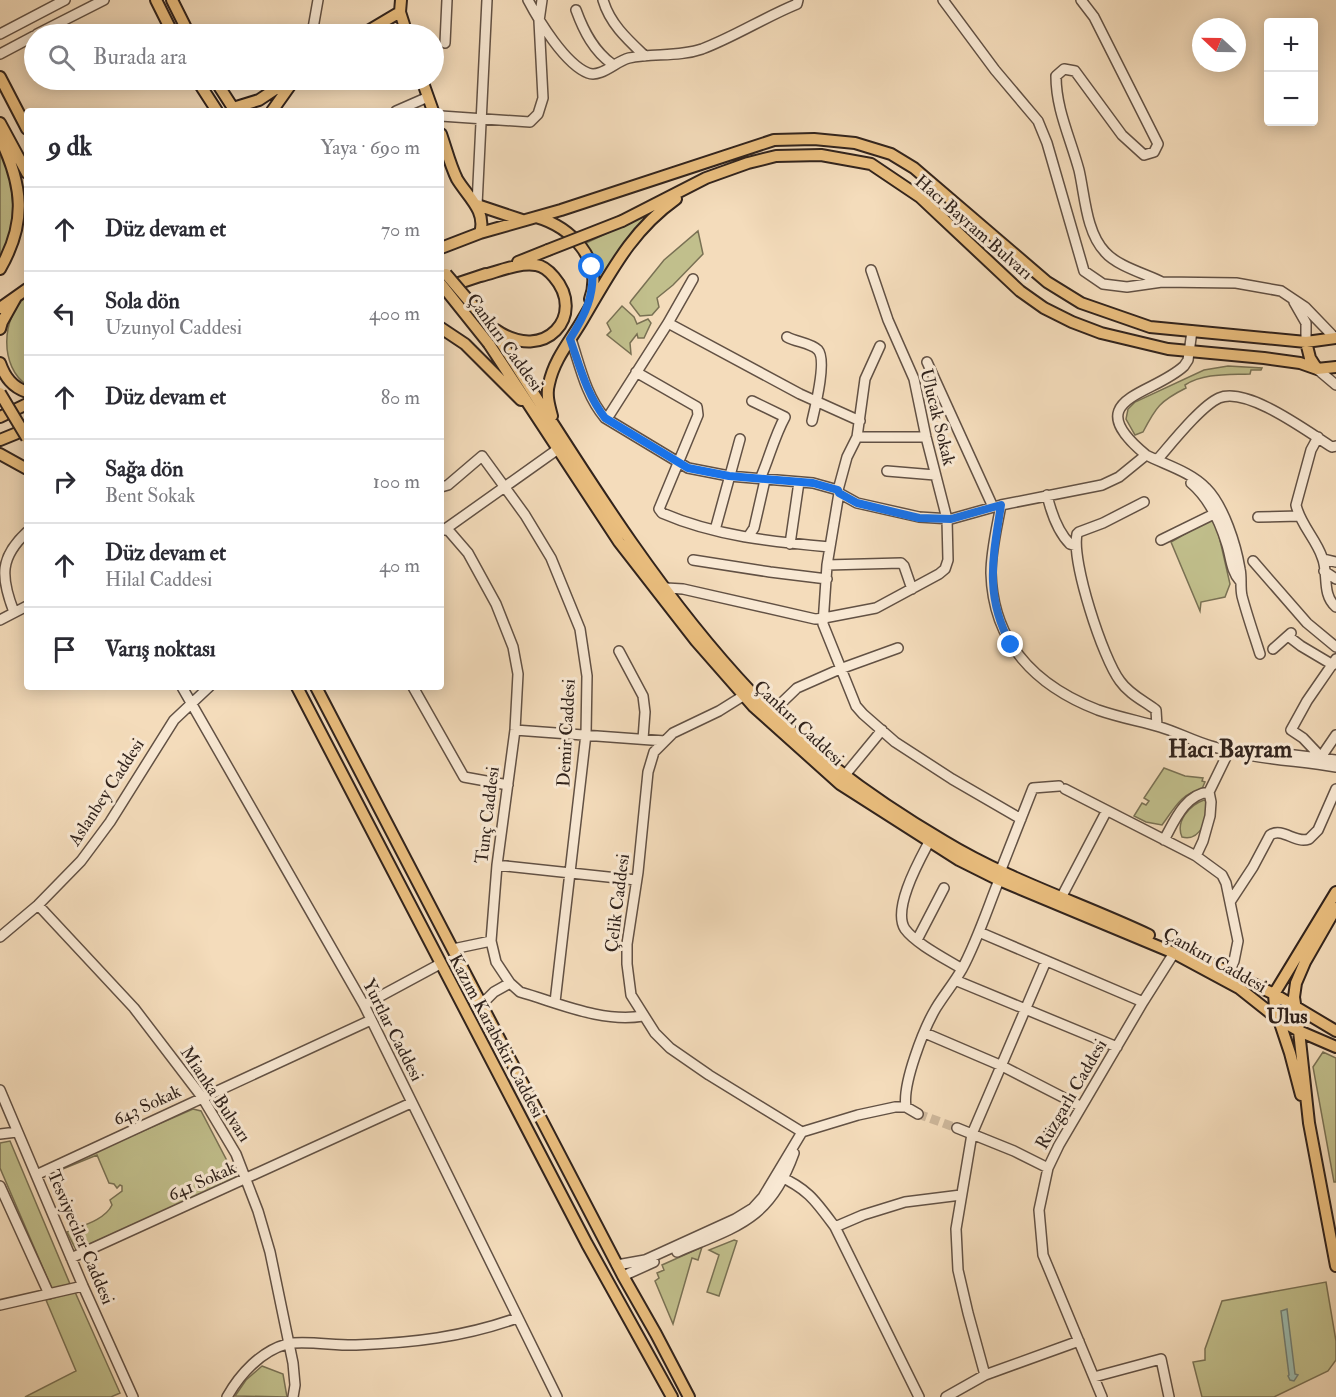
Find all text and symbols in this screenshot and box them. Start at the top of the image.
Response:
north arrow [1192,18,1246,72]
map controls [1264,18,1318,126]
button: + [1264,18,1318,72]
search box [24,24,444,90]
icon: search [45,41,78,74]
text: Burada ara [93,43,187,71]
button: − [1264,72,1318,126]
text: 9 dk [48,131,92,163]
text: Yaya · 690 m [320,135,420,160]
street label: Hacı Bayram Bulvarı [910,170,1038,285]
icon: ahead [48,213,81,246]
text: Düz devam et [105,215,226,243]
text: 70 m [381,217,420,242]
route start [578,253,604,279]
text: Sola dön [105,287,180,315]
street label: Çankırı Caddesi [461,289,548,396]
icon: left [48,297,81,330]
text: 400 m [369,301,420,326]
text: Uzunyol Caddesi [105,315,242,340]
street label: Ulucak Sokak [914,366,961,468]
icon: ahead [48,381,81,414]
text: Düz devam et [105,383,226,411]
text: 80 m [381,385,420,410]
text: Sağa dön [105,455,184,483]
icon: right [48,465,81,498]
text: 100 m [373,469,420,494]
text: Bent Sokak [105,483,195,508]
text: Düz devam et [105,539,226,567]
icon: ahead [48,549,81,582]
text: 40 m [379,553,420,578]
text: Hilal Caddesi [105,567,212,592]
route end [997,631,1023,657]
icon: arrive [48,633,81,666]
text: Varış noktası [105,635,216,663]
street label: Çankırı Caddesi [749,676,849,771]
street label: Demir Caddesi [552,678,581,788]
street label: Aslanbey Caddesi [63,734,150,851]
district label: Hacı Bayram [1168,734,1292,765]
street label: Tunç Caddesi [470,765,505,865]
street label: Çelik Caddesi [600,852,635,954]
street label: Çankırı Caddesi [1159,922,1271,999]
street label: Kazım Karabekir Caddesi [444,950,550,1122]
street label: Yurtlar Caddesi [357,975,428,1086]
district label: Ulus [1267,1003,1307,1030]
street label: Rüzgarlı Caddesi [1031,1035,1112,1153]
street label: Mianka Bulvarı [175,1042,256,1147]
street label: 643 Sokak [109,1080,185,1131]
street label: 641 Sokak [165,1156,240,1207]
street label: Tesviyeciler Caddesi [42,1166,119,1308]

